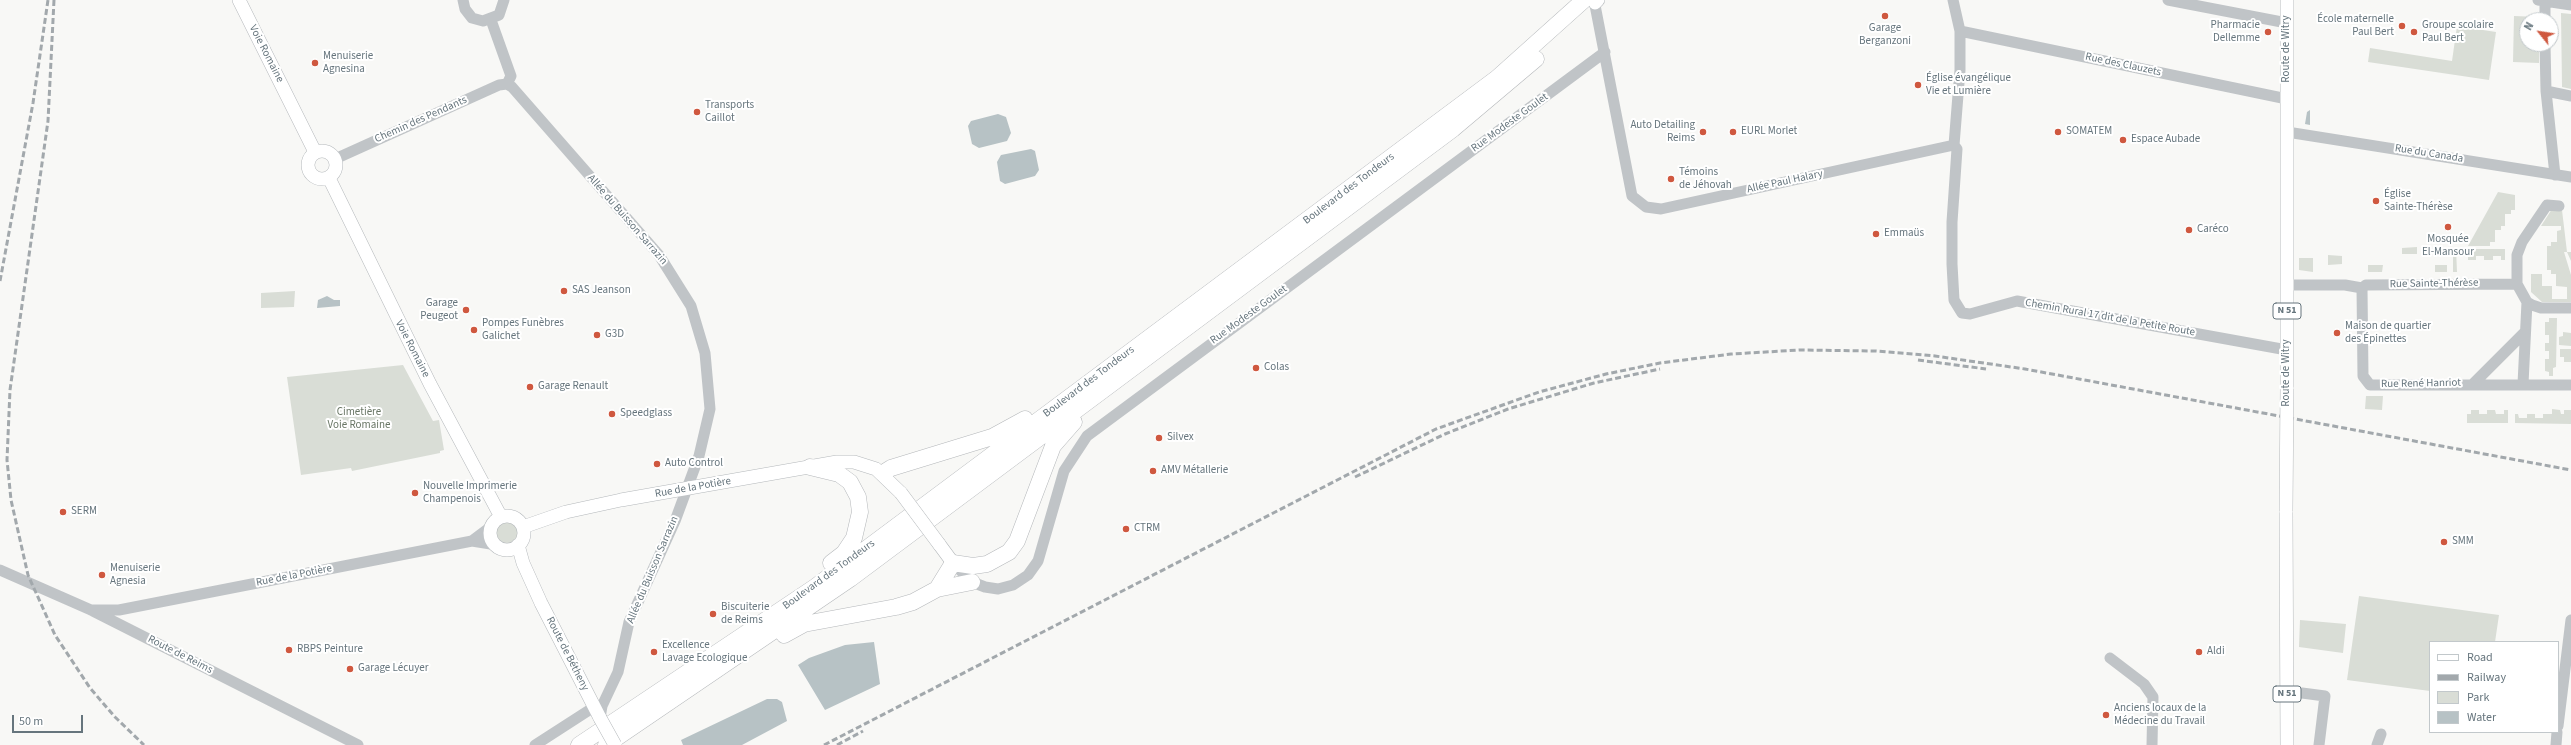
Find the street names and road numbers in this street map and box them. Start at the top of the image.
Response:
street label: Route de Witry [2280,15,2294,83]
street label: Voie Romaine [246,23,286,85]
street label: Rue des Clauzets [2084,51,2162,79]
street label: Rue Modeste Goulet [1469,91,1551,155]
street label: Chemin des Pendants [373,94,469,146]
street label: Rue du Canada [2394,142,2464,166]
street label: Boulevard des Tondeurs [1301,150,1397,228]
street label: Allée Paul Halary [1746,168,1824,196]
street label: Allée du Buisson Sarrazin [584,172,670,268]
street label: Rue Sainte-Thérèse [2390,277,2478,291]
street label: Rue Modeste Goulet [1208,283,1290,347]
street label: Chemin Rural 17 dit de la Petite Route [2024,297,2196,339]
road number: N 51 [2273,303,2301,319]
street label: Voie Romaine [392,318,432,380]
street label: Route de Witry [2280,339,2294,407]
street label: Boulevard des Tondeurs [1041,343,1137,421]
street label: Rue René Hanriot [2381,377,2461,391]
street label: Rue de la Potière [654,475,732,501]
street label: Allée du Buisson Sarrazin [624,514,682,626]
street label: Boulevard des Tondeurs [780,537,878,613]
street label: Rue de la Potière [255,562,333,590]
street label: Route de Bétheny [543,615,591,693]
street label: Route de Reims [145,633,215,677]
road number: N 51 [2273,686,2301,702]

